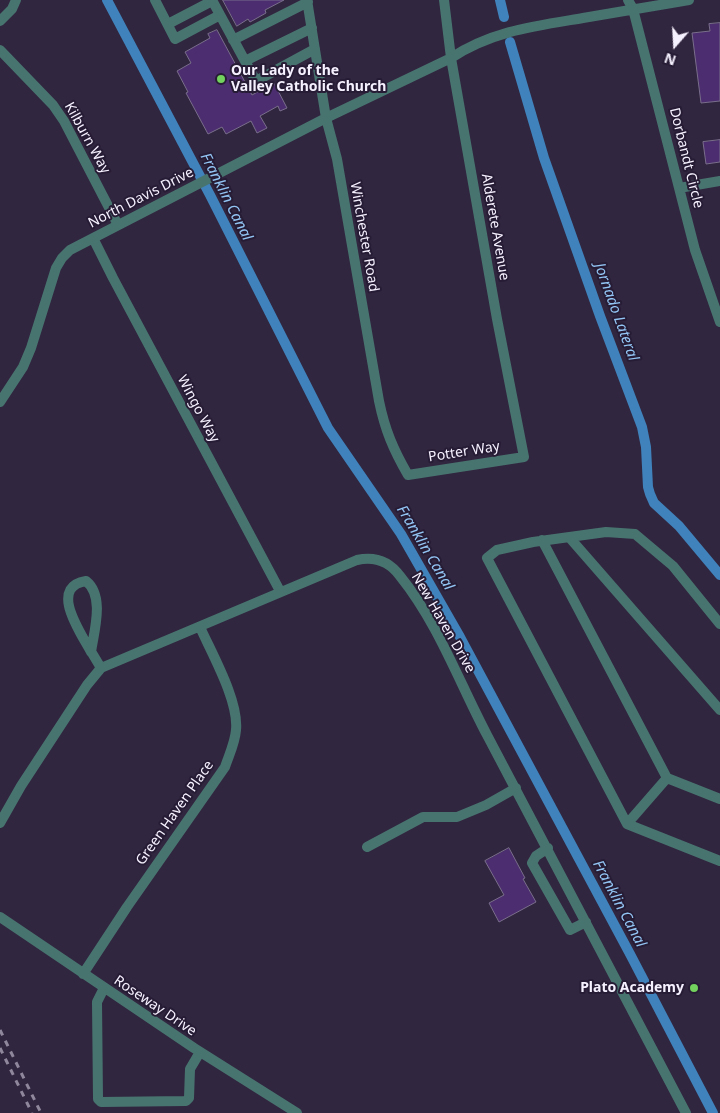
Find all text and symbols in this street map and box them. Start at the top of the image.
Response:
north arrow [650,20,700,70]
text: N [661,49,678,70]
place label: Our Lady of the Valley Catholic Church [231,63,386,95]
marker: Our Lady of the Valley Catholic Church [215,73,227,85]
street label: Kilburn Way [61,99,113,177]
street label: Dorbandt Circle [665,106,707,210]
water label: Franklin Canal [196,150,256,244]
street label: North Davis Drive [86,164,196,232]
street label: Alderete Avenue [477,172,513,282]
street label: Winchester Road [346,181,382,293]
water label: Jornado Lateral [590,261,642,363]
street label: Wingo Way [173,373,223,445]
street label: Potter Way [427,438,501,466]
water label: Franklin Canal [393,502,457,594]
street label: New Haven Drive [407,570,479,676]
street label: Green Haven Place [133,757,217,869]
water label: Franklin Canal [588,857,650,951]
street label: Roseway Drive [111,972,199,1040]
place label: Plato Academy [580,980,684,996]
marker: Plato Academy [688,982,700,994]

